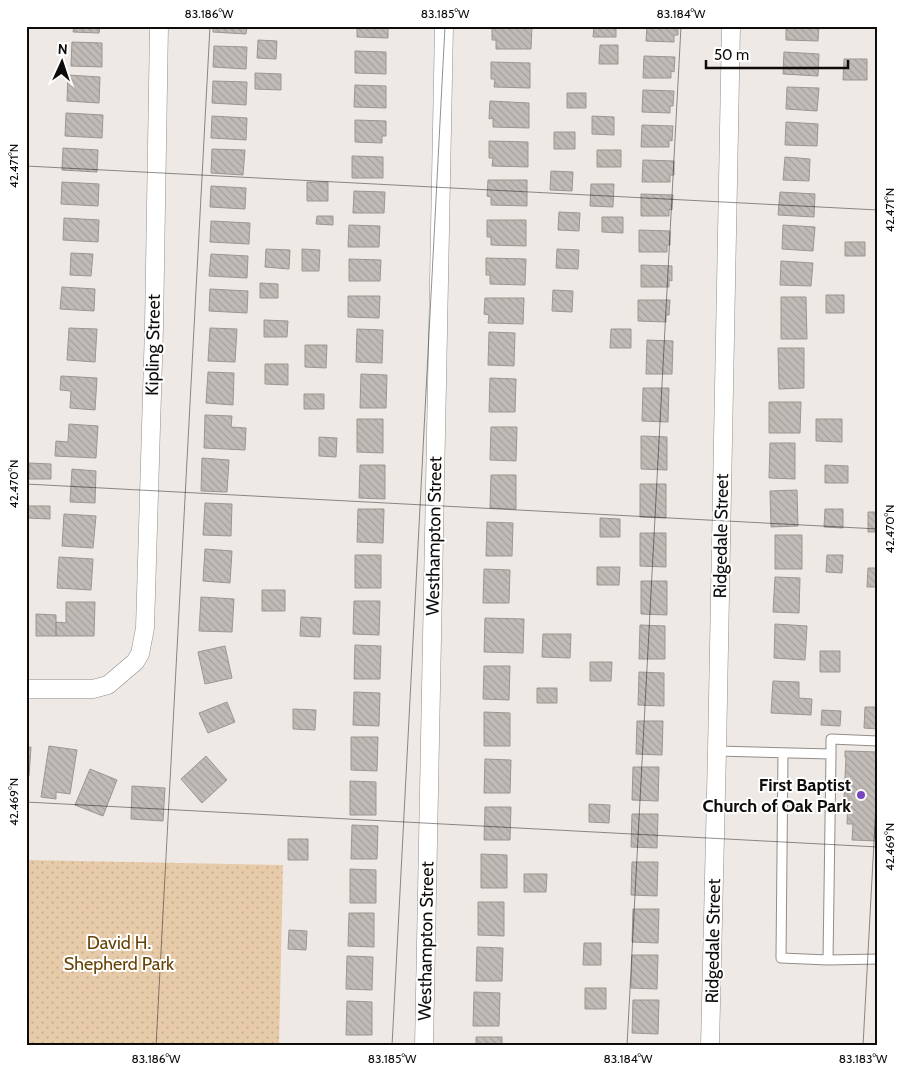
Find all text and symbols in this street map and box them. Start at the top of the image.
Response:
text: 83.186°W [185,6,234,21]
text: 83.185°W [421,6,470,21]
text: 83.184°W [657,6,706,21]
north arrow [38,38,88,88]
scale bar [706,38,849,70]
text: N [57,40,68,58]
text: 50 m [714,46,749,64]
text: 42.471°N [6,144,21,188]
text: 42.471°N [882,188,897,232]
street label: Kipling Street [141,294,165,396]
street label: Westhampton Street [422,456,446,616]
text: 42.470°N [6,460,21,508]
street label: Ridgedale Street [709,473,733,599]
text: 42.470°N [882,505,897,553]
place label: First Baptist Church of Oak Park [703,774,851,817]
text: 42.469°N [6,778,21,826]
marker: First Baptist Church of Oak Park [855,789,867,801]
text: 42.469°N [882,823,897,871]
street label: Westhampton Street [414,861,438,1021]
street label: Ridgedale Street [701,878,725,1004]
park label: David H. Shepherd Park [64,932,175,975]
text: 83.186°W [132,1051,181,1066]
text: 83.185°W [368,1051,417,1066]
text: 83.184°W [604,1051,653,1066]
text: 83.183°W [839,1051,888,1066]

